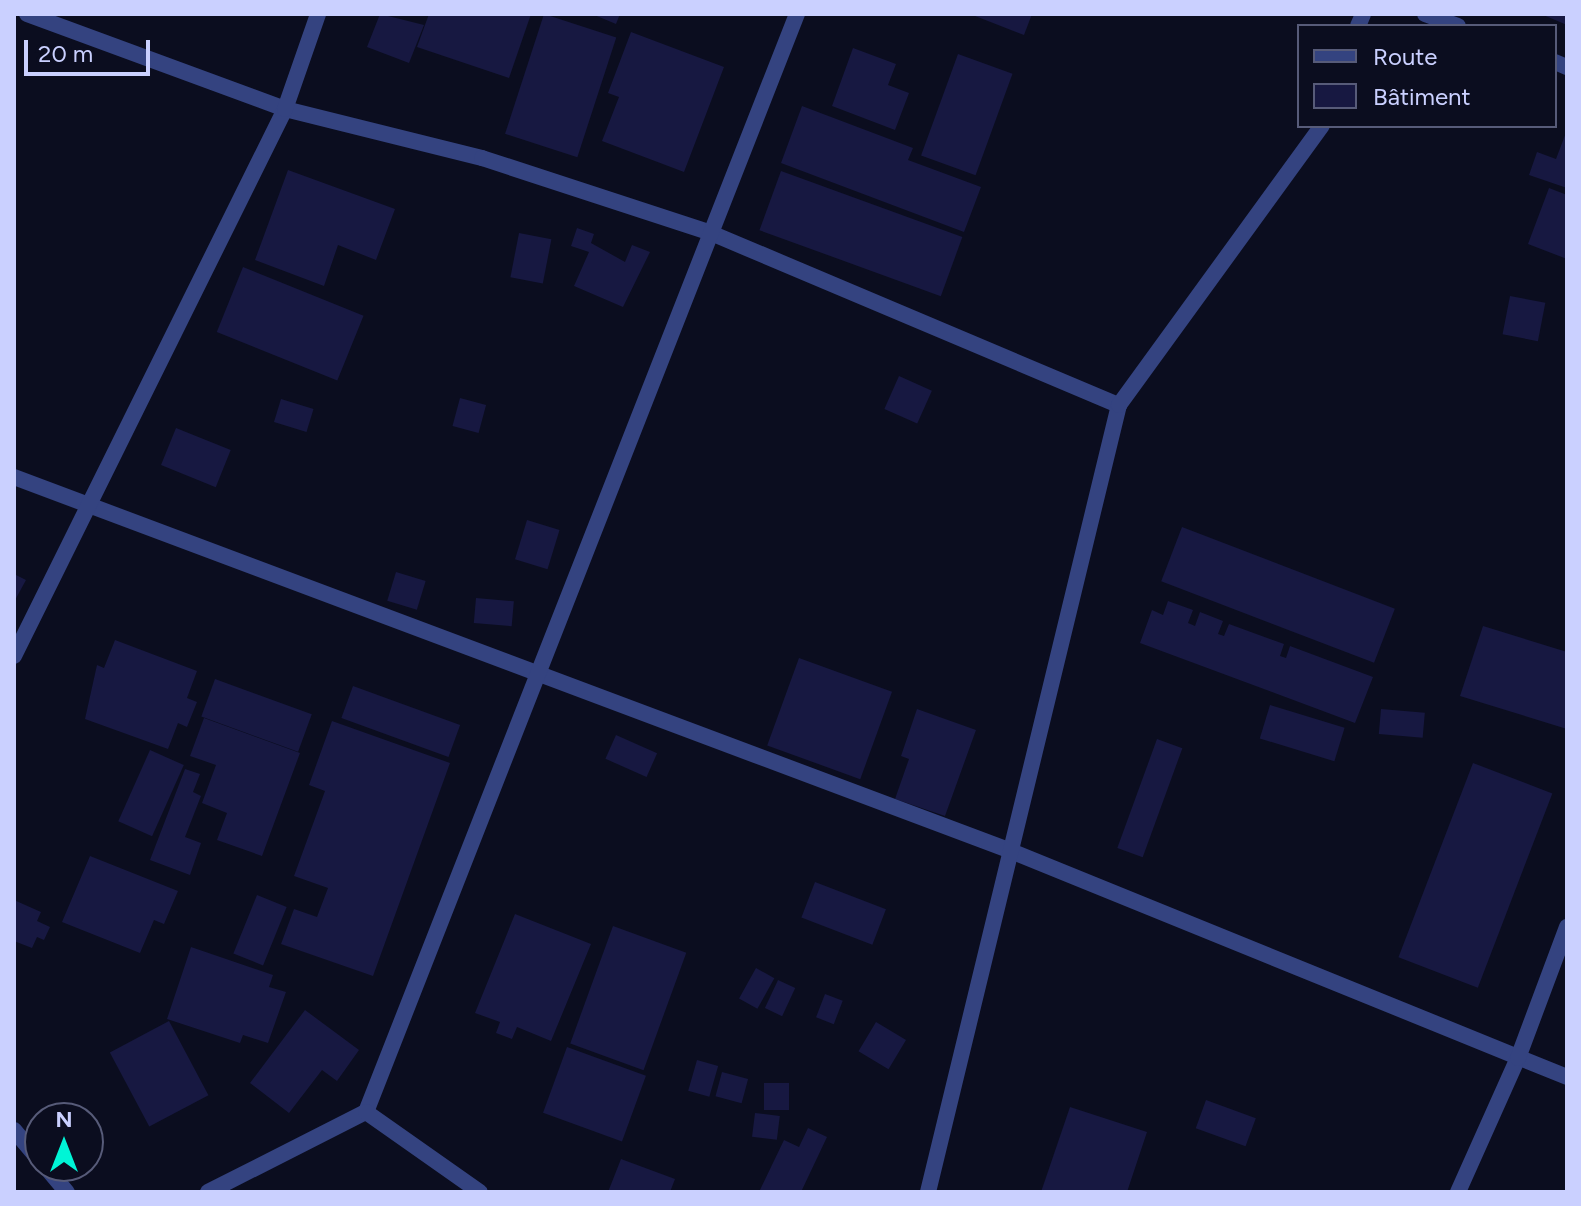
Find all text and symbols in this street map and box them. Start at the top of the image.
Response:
scale bar [28,24,154,74]
legend [1297,24,1557,128]
text: 20 m [38,39,93,68]
text: Route [1373,42,1437,71]
text: Bâtiment [1373,82,1471,111]
north arrow [24,1102,104,1182]
text: N [55,1106,73,1133]

